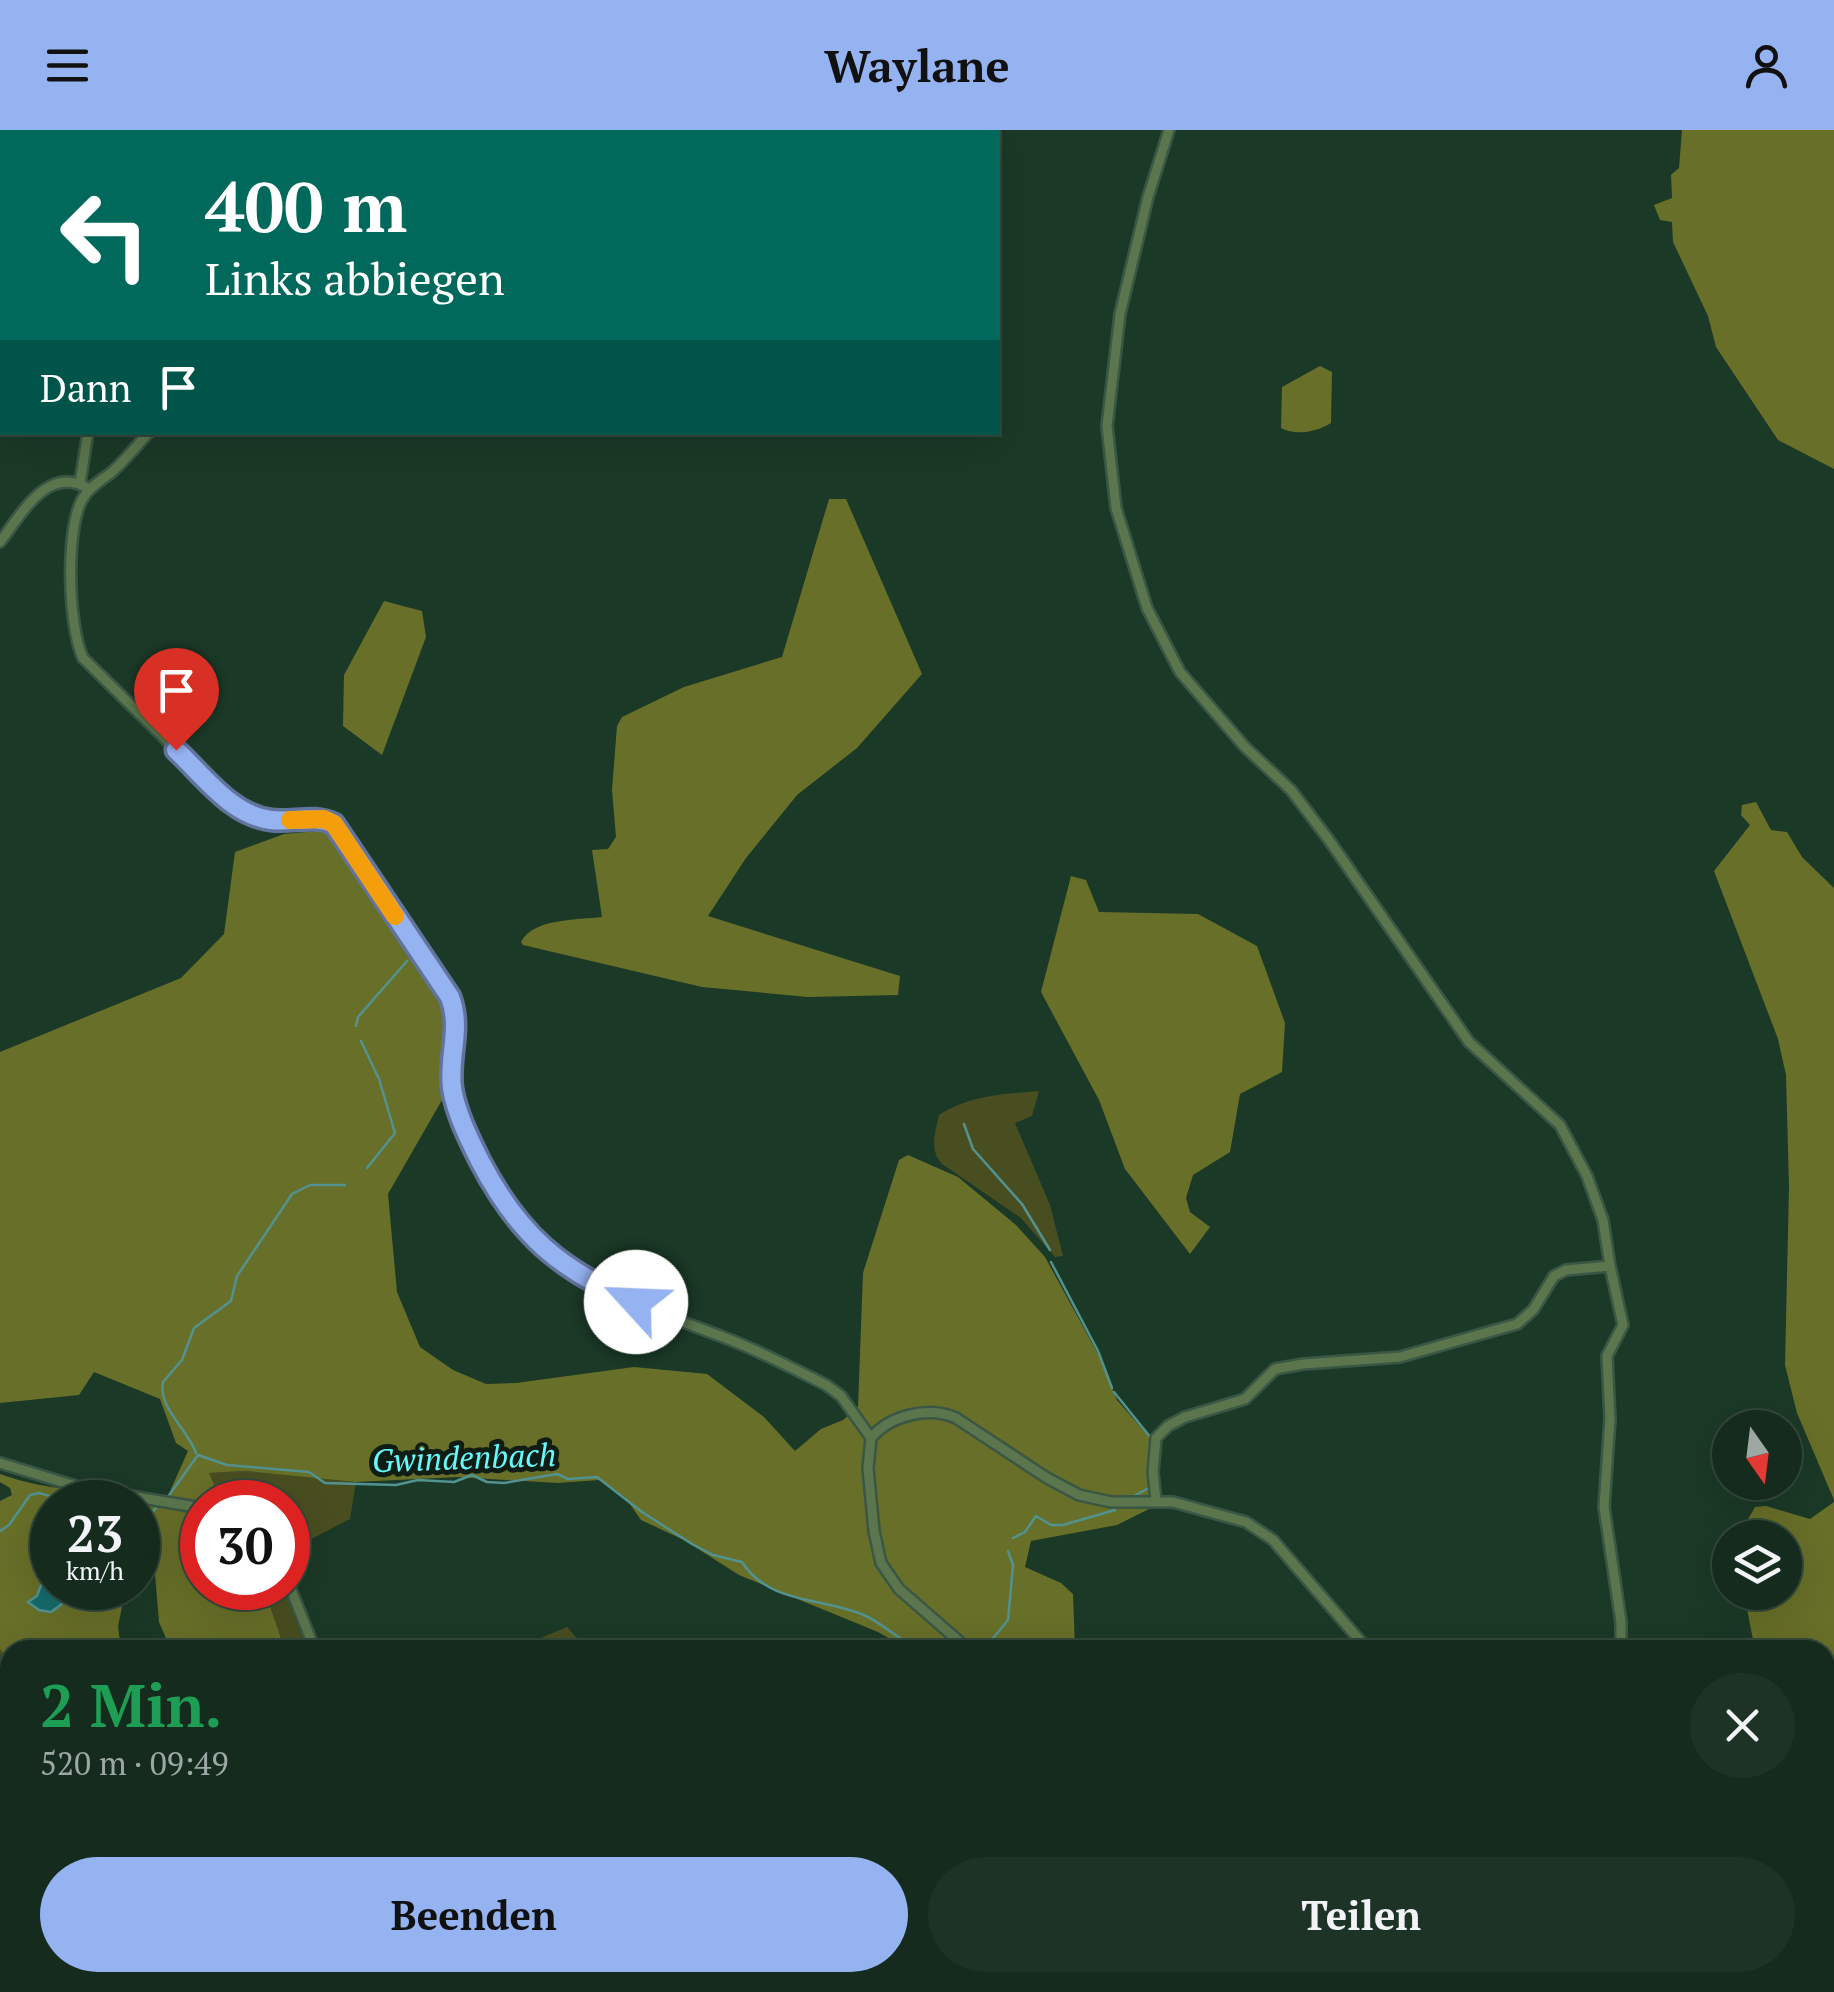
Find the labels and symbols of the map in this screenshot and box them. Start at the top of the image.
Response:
pin [134,648,219,751]
position arrow [584,1250,688,1354]
north arrow [1712,1410,1802,1500]
water label: Gwindenbach [371,1433,557,1481]
speed limit sign: 30 [180,1480,310,1610]

